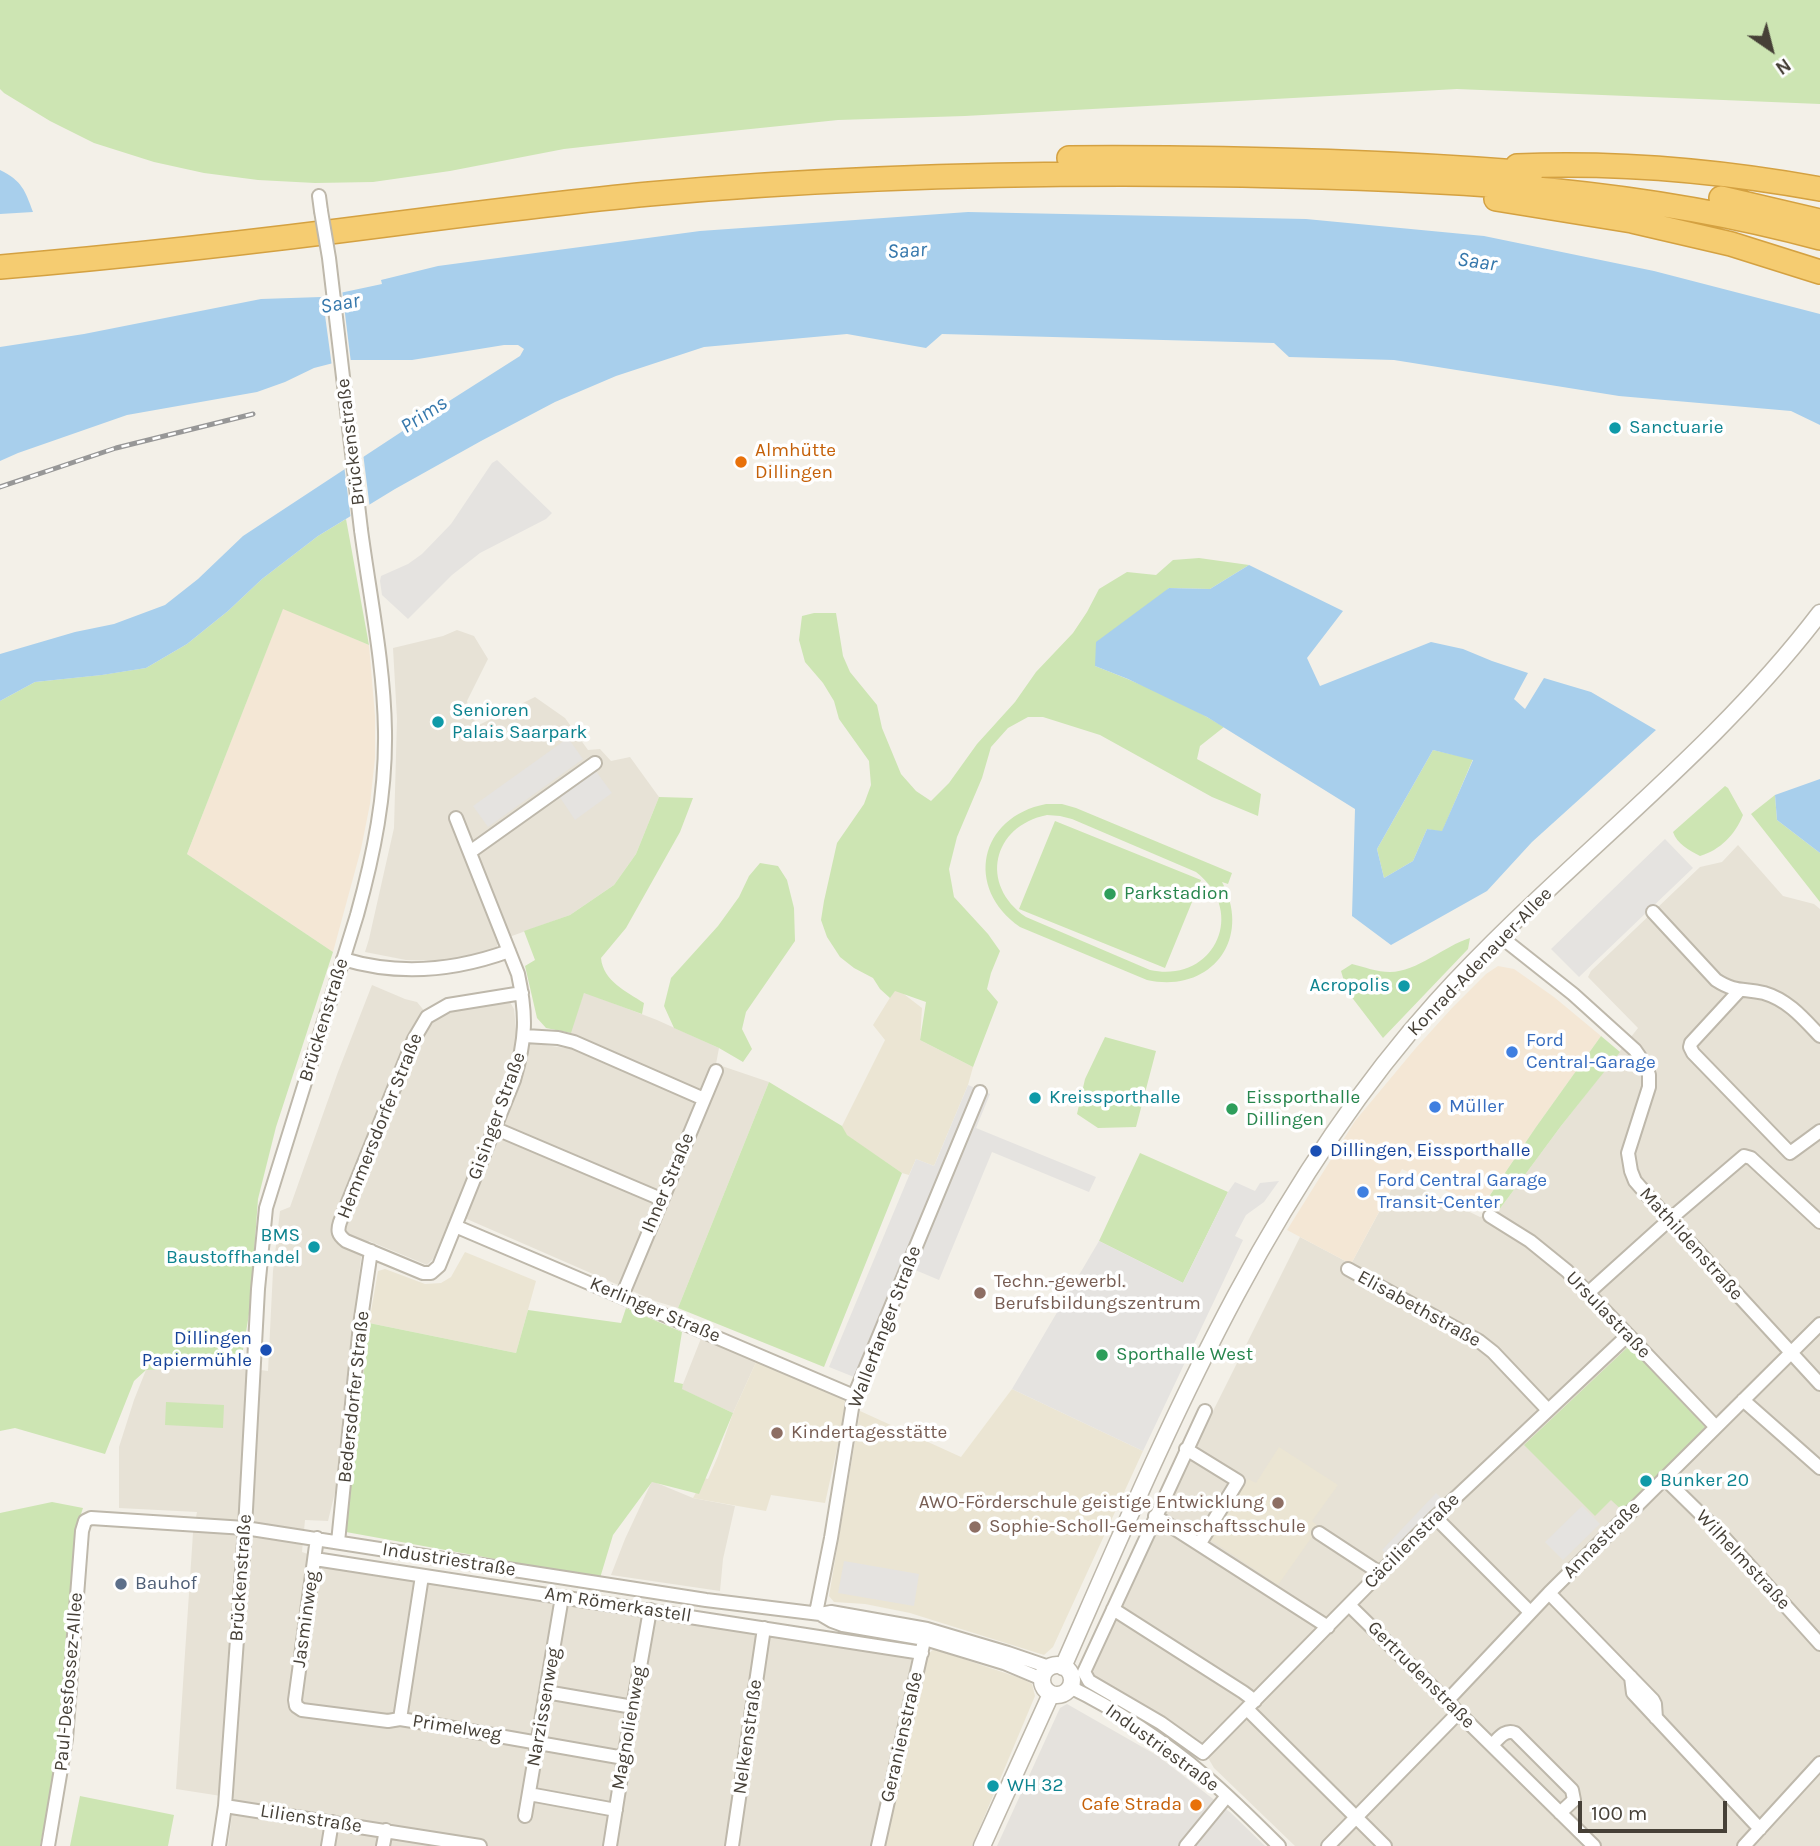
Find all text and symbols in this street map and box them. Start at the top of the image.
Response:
north arrow [1736,14,1806,84]
text: N [1771,53,1795,79]
water label: Saar [886,237,928,265]
water label: Saar [1456,247,1498,277]
water label: Saar [318,288,362,320]
street label: Brückenstraße [332,377,370,507]
water label: Prims [396,391,452,439]
place label: Sanctuarie [1629,417,1724,439]
marker: Sanctuarie [1607,420,1623,436]
place label: Almhütte Dillingen [755,440,836,484]
marker: Almhütte Dillingen [733,454,749,470]
place label: Senioren Palais Saarpark [452,700,587,744]
marker: Senioren Palais Saarpark [430,714,446,730]
place label: Parkstadion [1124,883,1229,905]
street label: Konrad-Adenauer-Allee [1403,883,1557,1041]
marker: Parkstadion [1102,886,1118,902]
street label: Brückenstraße [294,956,354,1084]
place label: Acropolis [1310,975,1390,997]
marker: Acropolis [1396,978,1412,994]
street label: Hemmersdorfer Straße [332,1030,428,1222]
place label: Ford Central-Garage [1526,1030,1656,1074]
marker: Ford Central-Garage [1504,1044,1520,1060]
street label: Gisinger Straße [463,1049,531,1183]
place label: Kreissporthalle [1049,1087,1181,1109]
place label: Eissporthalle Dillingen [1246,1087,1360,1131]
marker: Kreissporthalle [1027,1090,1043,1106]
place label: Müller [1449,1096,1504,1118]
marker: Müller [1427,1099,1443,1115]
marker: Eissporthalle Dillingen [1224,1101,1240,1117]
street label: Ihner Straße [637,1129,699,1237]
place label: Dillingen, Eissporthalle [1330,1140,1531,1162]
marker: Dillingen, Eissporthalle [1308,1143,1324,1159]
place label: Ford Central Garage Transit-Center [1377,1170,1547,1214]
street label: Mathildenstraße [1634,1183,1748,1305]
marker: Ford Central Garage Transit-Center [1355,1184,1371,1200]
place label: BMS Baustoffhandel [166,1225,300,1269]
marker: BMS Baustoffhandel [306,1239,322,1255]
street label: Wallerfanger Straße [844,1243,926,1411]
street label: Elisabethstraße [1353,1266,1485,1352]
street label: Ursulastraße [1561,1267,1655,1363]
place label: Techn.-gewerbl. Berufsbildungszentrum [994,1271,1201,1315]
street label: Kerlinger Straße [586,1272,724,1348]
marker: Techn.-gewerbl. Berufsbildungszentrum [972,1285,988,1301]
street label: Bedersdorfer Straße [334,1310,374,1484]
place label: Dillingen Papiermühle [142,1328,252,1372]
marker: Dillingen Papiermühle [258,1342,274,1358]
place label: Sporthalle West [1116,1344,1253,1366]
marker: Sporthalle West [1094,1347,1110,1363]
place label: Kindertagesstätte [791,1422,947,1444]
marker: Kindertagesstätte [769,1425,785,1441]
place label: Bunker 20 [1660,1470,1749,1492]
marker: Bunker 20 [1638,1473,1654,1489]
street label: Cäcilienstraße [1360,1489,1464,1593]
place label: AWO-Förderschule geistige Entwicklung [919,1492,1264,1514]
marker: AWO-Förderschule geistige Entwicklung [1270,1495,1286,1511]
street label: Annastraße [1559,1497,1645,1583]
street label: Wilhelmstraße [1691,1505,1795,1615]
street label: Brückenstraße [225,1513,257,1643]
place label: Sophie-Scholl-Gemeinschaftsschule [989,1516,1306,1538]
marker: Sophie-Scholl-Gemeinschaftsschule [967,1519,983,1535]
street label: Industriestraße [381,1538,517,1582]
street label: Jasminweg [288,1569,324,1669]
place label: Bauhof [135,1573,197,1595]
marker: Bauhof [113,1576,129,1592]
street label: Am Römerkastell [543,1582,693,1628]
street label: Paul-Desfossez-Allee [50,1592,88,1772]
street label: Gertrudenstraße [1362,1616,1480,1734]
street label: Narzissenweg [522,1646,566,1768]
street label: Magnolienweg [607,1664,651,1792]
street label: Geranienstraße [876,1669,928,1805]
street label: Nelkenstraße [729,1678,767,1796]
street label: Industriestraße [1101,1699,1223,1797]
street label: Primelweg [411,1710,503,1746]
place label: WH 32 [1007,1775,1063,1797]
marker: WH 32 [985,1778,1001,1794]
scale bar [1582,1786,1731,1830]
place label: Cafe Strada [1081,1794,1182,1816]
marker: Cafe Strada [1188,1797,1204,1813]
street label: Lilienstraße [259,1800,363,1838]
text: 100 m [1591,1801,1648,1825]

